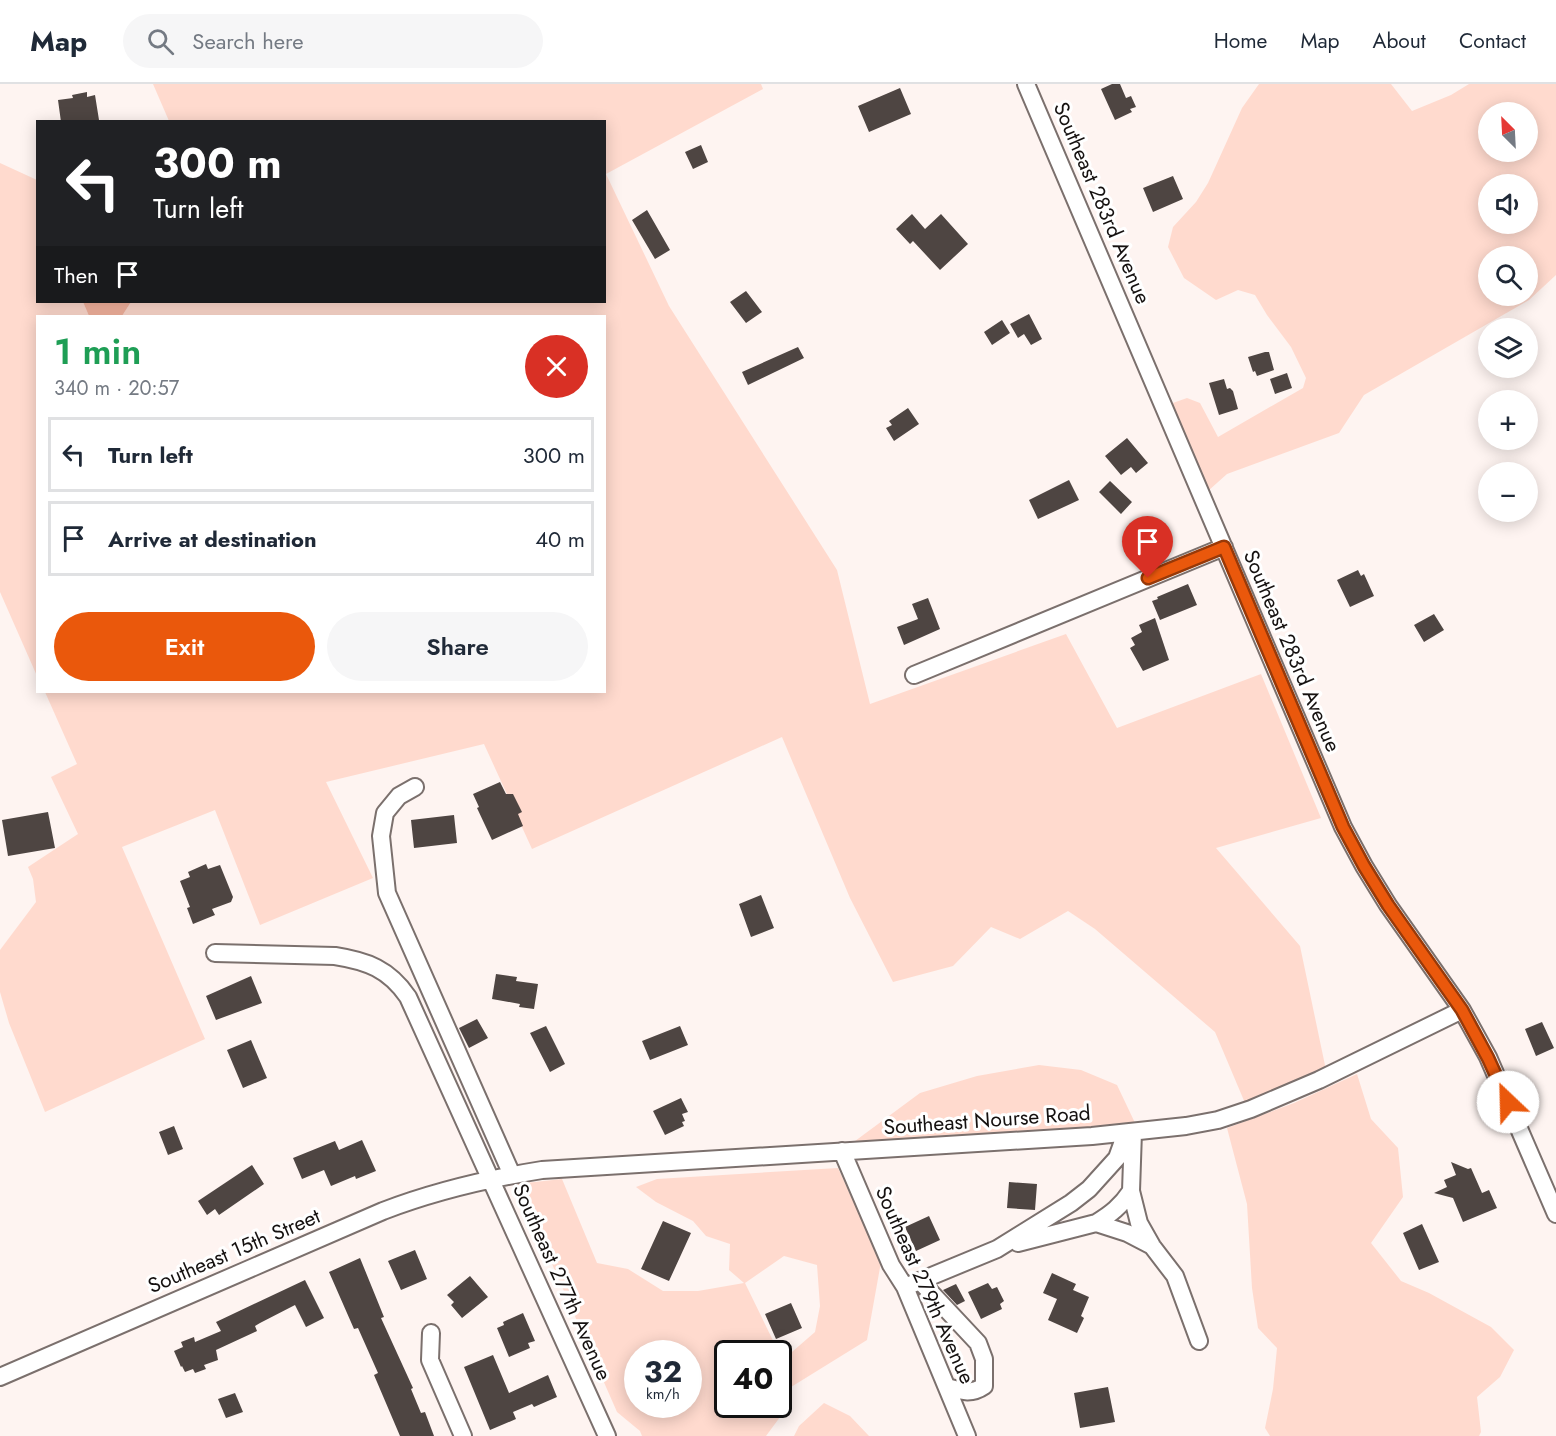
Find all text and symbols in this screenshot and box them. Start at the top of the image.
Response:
search box [123,14,543,68]
text: Map [30,21,87,62]
icon: search [144,25,177,58]
text: Search here [192,25,304,57]
text: Home [1214,26,1267,56]
text: Map [1300,26,1340,56]
text: About [1373,26,1426,56]
text: Contact [1459,26,1526,56]
street label: Southeast 283rd Avenue [1046,97,1158,309]
north arrow [1478,102,1538,162]
map controls [1478,102,1538,522]
text: 300 m [153,133,282,194]
icon: left [54,144,132,222]
button: sound [1478,174,1538,234]
text: Turn left [153,189,243,228]
button: search [1478,246,1538,306]
icon: arrive [111,258,144,291]
text: Then [54,259,99,291]
button: layers [1478,318,1538,378]
text: 1 min [54,325,141,377]
button: close [525,335,588,398]
text: 340 m · 20:57 [54,374,179,403]
button: + [1478,390,1538,450]
icon: left [57,438,90,471]
text: Turn left [108,439,193,471]
text: 300 m [523,439,585,471]
button: − [1478,462,1538,522]
pin [1122,516,1173,578]
icon: arrive [57,522,90,555]
text: Arrive at destination [108,523,317,555]
text: 40 m [535,523,585,555]
icon: arrive [1131,525,1164,558]
street label: Southeast 283rd Avenue [1236,545,1348,757]
button: Exit [54,612,315,681]
button: Share [327,612,588,681]
position arrow [1476,1070,1540,1134]
street label: Southeast Nourse Road [882,1098,1092,1142]
street label: Southeast 277th Avenue [505,1179,619,1385]
street label: Southeast 279th Avenue [868,1181,982,1389]
street label: Southeast 15th Street [143,1201,325,1301]
speed limit sign: 40 [714,1340,792,1418]
text: 32 [644,1350,682,1393]
text: km/h [646,1383,680,1405]

